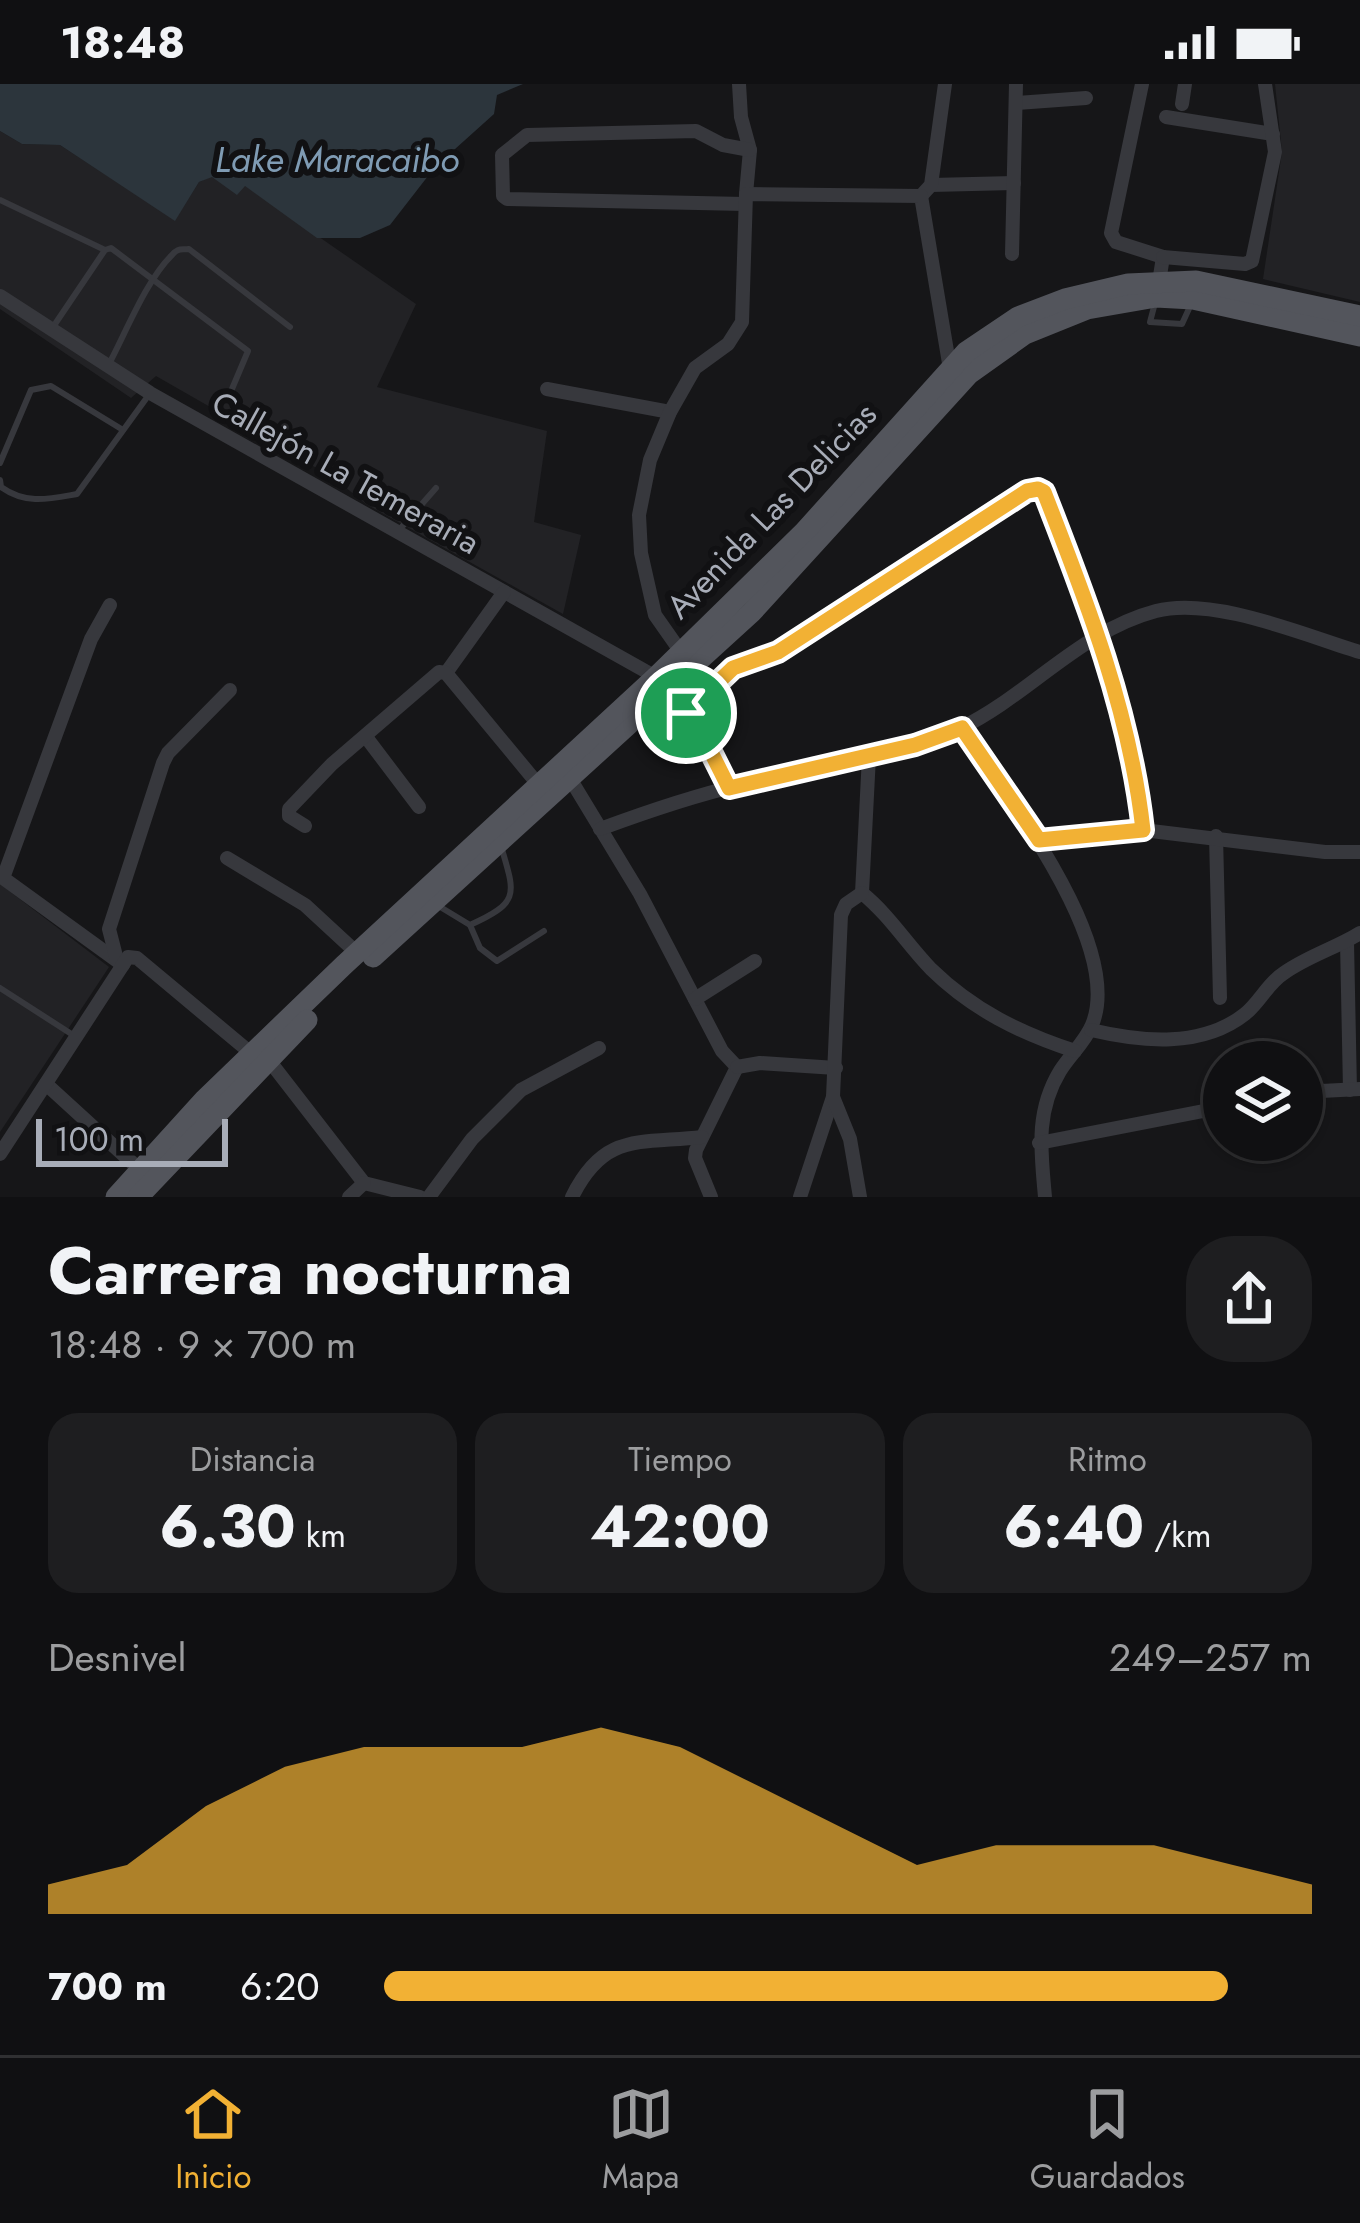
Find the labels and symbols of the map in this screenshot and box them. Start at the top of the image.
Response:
water label: Lake Maracaibo [215,133,459,185]
street label: Callejón La Temeraria [203,379,488,566]
street label: Avenida Las Delicias [656,392,887,629]
pin [635,662,737,764]
scale bar [36,1113,228,1166]

